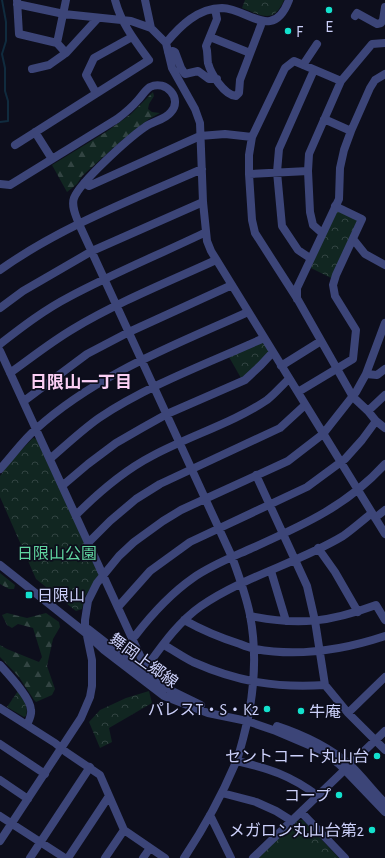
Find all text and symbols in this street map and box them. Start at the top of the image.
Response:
marker: E [324,5,334,15]
place label: E [325,19,333,35]
place label: F [296,24,304,40]
marker: F [283,26,293,36]
district label: 日限山一丁目 [30,373,132,391]
park label: 日限山公園 [17,545,97,562]
place label: 日限山 [37,587,85,604]
marker: 日限山 [24,590,34,600]
street label: 舞岡上郷線 [106,630,181,691]
place label: パレスT・S・K2 [148,702,259,718]
marker: パレスT・S・K2 [262,704,272,714]
place label: 牛庵 [309,704,341,720]
marker: 牛庵 [296,706,306,716]
place label: セントコート丸山台 [225,748,369,765]
marker: セントコート丸山台 [372,751,382,761]
place label: コープ [284,788,331,804]
marker: コープ [334,790,344,800]
place label: メガロン丸山台第2 [229,822,364,839]
marker: メガロン丸山台第2 [367,825,377,835]

